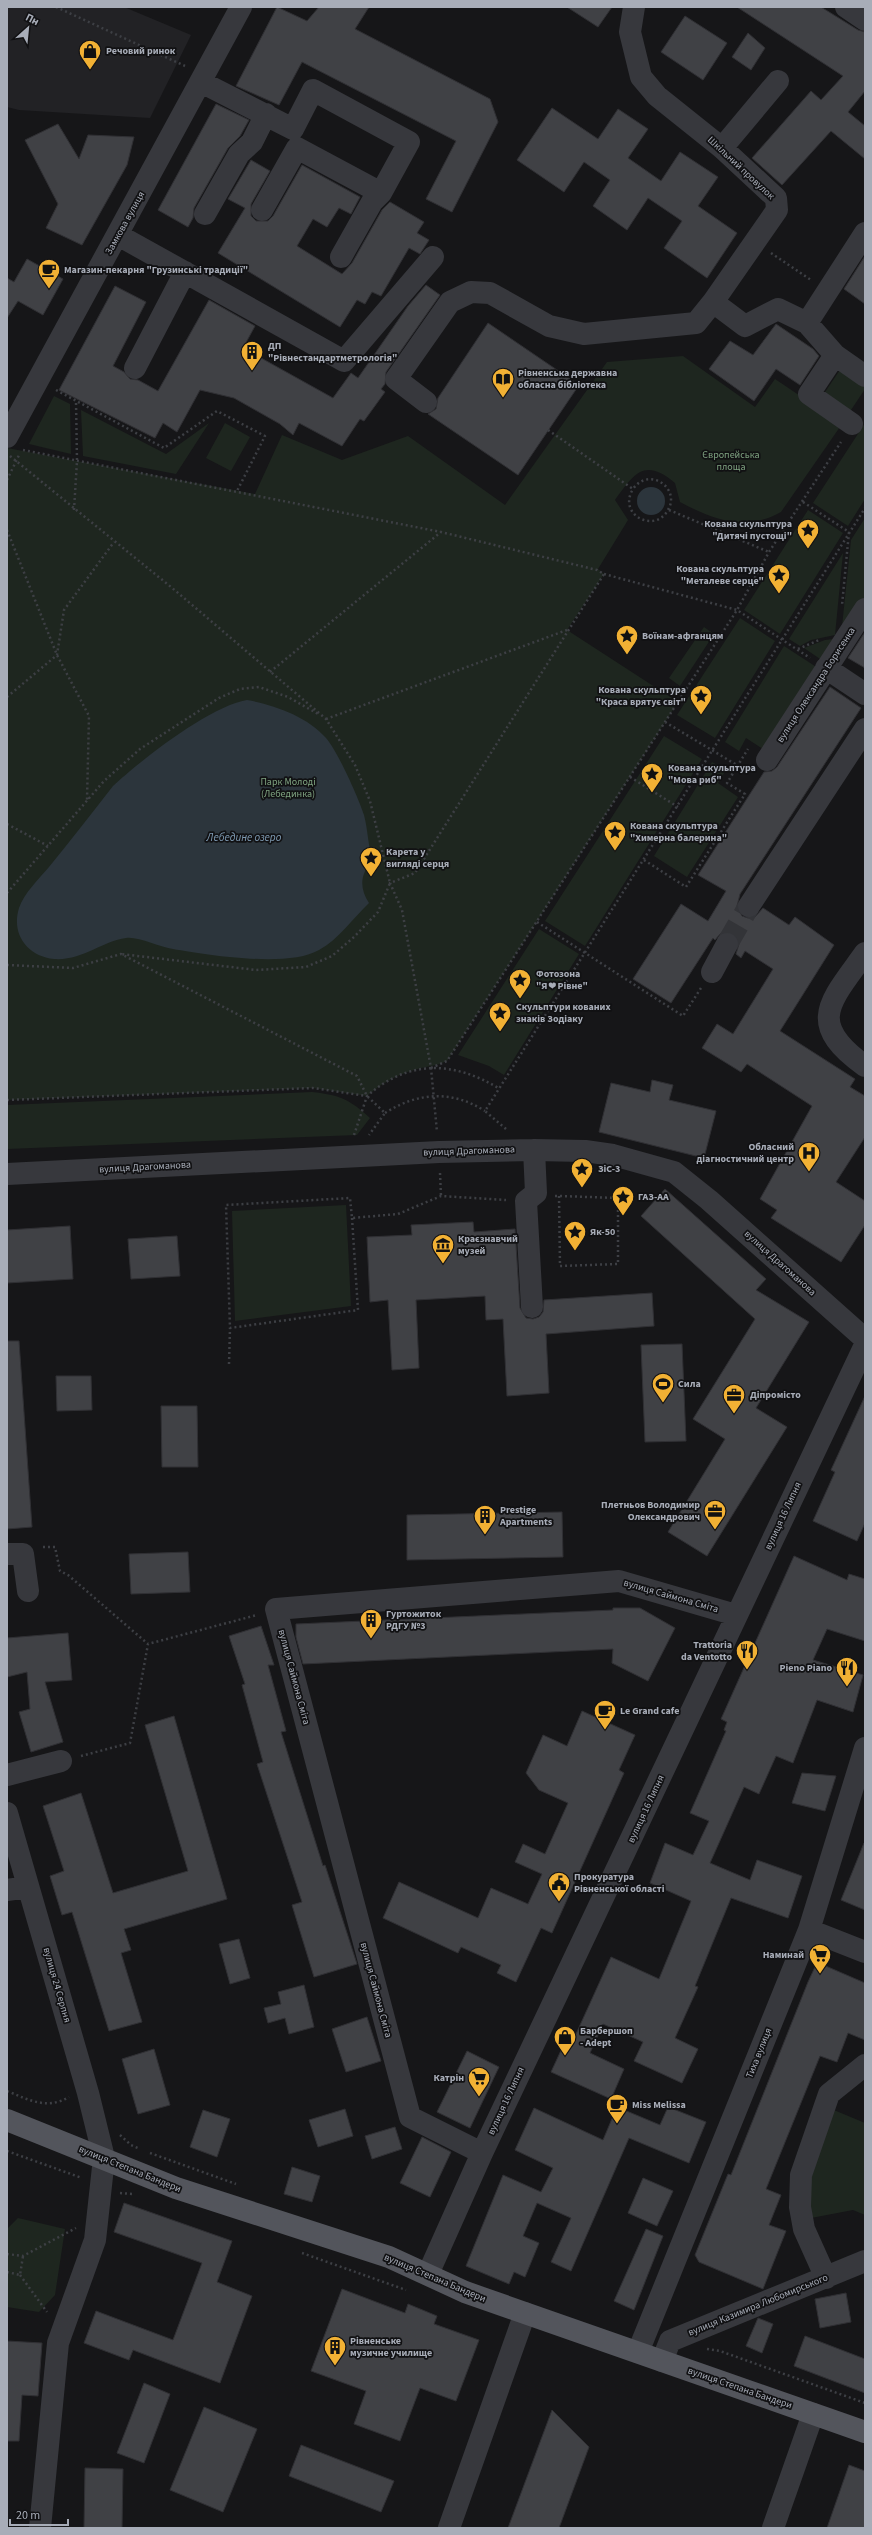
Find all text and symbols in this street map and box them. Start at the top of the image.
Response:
north arrow [8,8,48,48]
text: Пн [23,10,42,29]
shop icon: Речовий ринок [77,38,103,71]
place label: Речовий ринок [106,44,176,58]
street label: Шкільний провулок [704,133,778,203]
street label: Замкова вулиця [102,189,148,257]
cafe icon: Магазин-пекарня "Грузинські традиції" [36,257,62,290]
place label: Магазин-пекарня "Грузинські традиції" [64,263,248,277]
building icon: ДП "Рівнестандартметрологія" [239,339,265,372]
place label: ДП "Рівнестандартметрологія" [268,339,397,365]
library icon: Рівненська державна обласна бібліотека [490,366,516,399]
place label: Рівненська державна обласна бібліотека [518,366,617,392]
park label: Європейська площа [702,448,760,474]
place label: Кована скульптура "Дитячі пустощі" [704,517,792,543]
place icon: Кована скульптура "Дитячі пустощі" [795,517,821,550]
place label: Кована скульптура "Металеве серце" [676,562,764,588]
place icon: Кована скульптура "Металеве серце" [766,562,792,595]
place icon: Воїнам-афганцям [614,623,640,656]
street label: вулиця Олександра Борисенка [773,624,859,746]
place label: Воїнам-афганцям [642,629,723,643]
place label: Кована скульптура "Краса врятує світ" [596,683,686,709]
place icon: Кована скульптура "Краса врятує світ" [688,683,714,716]
place icon: Кована скульптура "Мова риб" [639,761,665,794]
place label: Кована скульптура "Мова риб" [668,761,756,787]
park label: Парк Молоді (Лебединка) [260,775,316,801]
place icon: Кована скульптура "Химерна балерина" [602,819,628,852]
place label: Кована скульптура "Химерна балерина" [630,819,727,845]
water label: Лебедине озеро [206,830,282,845]
place icon: Карета у вигляді серця [358,845,384,878]
place label: Карета у вигляді серця [386,845,449,871]
place icon: Фотозона "Я ❤ Рівне" [507,967,533,1000]
place label: Фотозона "Я ❤ Рівне" [536,967,588,993]
place icon: Скульптури кованих знаків Зодіаку [487,1000,513,1033]
place label: Скульптури кованих знаків Зодіаку [516,1000,611,1026]
place label: Обласний діагностичний центр [697,1140,794,1166]
hospital icon: Обласний діагностичний центр [796,1140,822,1173]
street label: вулиця Драгоманова [423,1142,515,1160]
place icon: ЗіС-3 [569,1156,595,1189]
street label: вулиця Драгоманова [99,1158,191,1176]
place label: ЗіС-3 [598,1162,620,1176]
place icon: ГАЗ-АА [610,1184,636,1217]
place label: ГАЗ-АА [638,1190,669,1204]
place icon: Як-50 [562,1219,588,1252]
place label: Як-50 [590,1225,615,1239]
street label: вулиця Драгоманова [741,1227,819,1299]
museum icon: Краєзнавчий музей [430,1232,456,1265]
place label: Краєзнавчий музей [458,1232,518,1258]
sports icon: Сила [650,1371,676,1404]
place label: Сила [678,1377,701,1391]
office icon: Діпромісто [721,1382,747,1415]
place label: Діпромісто [750,1388,801,1402]
street label: вулиця 16 Липня [761,1480,805,1552]
place label: Плетньов Володимир Олександрович [601,1498,700,1524]
office icon: Плетньов Володимир Олександрович [702,1498,728,1531]
building icon: Prestige Apartments [472,1503,498,1536]
place label: Prestige Apartments [499,1503,553,1529]
street label: вулиця Саймона Сміта [622,1576,720,1616]
building icon: Гуртожиток РДГУ №3 [358,1607,384,1640]
place label: Гуртожиток РДГУ №3 [386,1607,442,1633]
street label: вулиця Саймона Сміта [275,1628,313,1726]
place label: Trattoria da Ventotto [681,1638,732,1664]
restaurant icon: Trattoria da Ventotto [734,1638,760,1671]
restaurant icon: Pieno Piano [834,1655,860,1688]
place label: Pieno Piano [780,1661,832,1675]
cafe icon: Le Grand cafe [592,1698,618,1731]
place label: Le Grand cafe [620,1704,679,1718]
street label: вулиця 16 Липня [624,1773,668,1845]
public building icon: Прокуратура Рівненської області [546,1870,572,1903]
place label: Прокуратура Рівненської області [574,1870,665,1896]
street label: вулиця Саймона Сміта [357,1941,395,2039]
supermarket icon: Наминай [807,1942,833,1975]
street label: вулиця 24 Серпня [40,1946,74,2024]
place label: Наминай [763,1948,804,1962]
shop icon: Барбершоп - Adept [552,2024,578,2057]
place label: Барбершоп - Adept [580,2024,633,2050]
street label: Тиха вулиця [743,2026,775,2080]
supermarket icon: Катрін [466,2065,492,2098]
street label: вулиця 16 Липня [484,2065,528,2137]
place label: Катрін [434,2071,464,2085]
cafe icon: Miss Melissa [604,2092,630,2125]
place label: Miss Melissa [632,2098,686,2112]
street label: вулиця Степана Бандери [77,2142,183,2196]
street label: вулиця Степана Бандери [382,2250,488,2306]
street label: вулиця Казимира Любомирського [686,2270,830,2340]
building icon: Рівненське музичне училище [322,2334,348,2367]
place label: Рівненське музичне училище [350,2334,432,2360]
street label: вулиця Степана Бандери [686,2364,794,2412]
scale bar [10,2501,68,2527]
text: 20 m [16,2507,40,2524]

